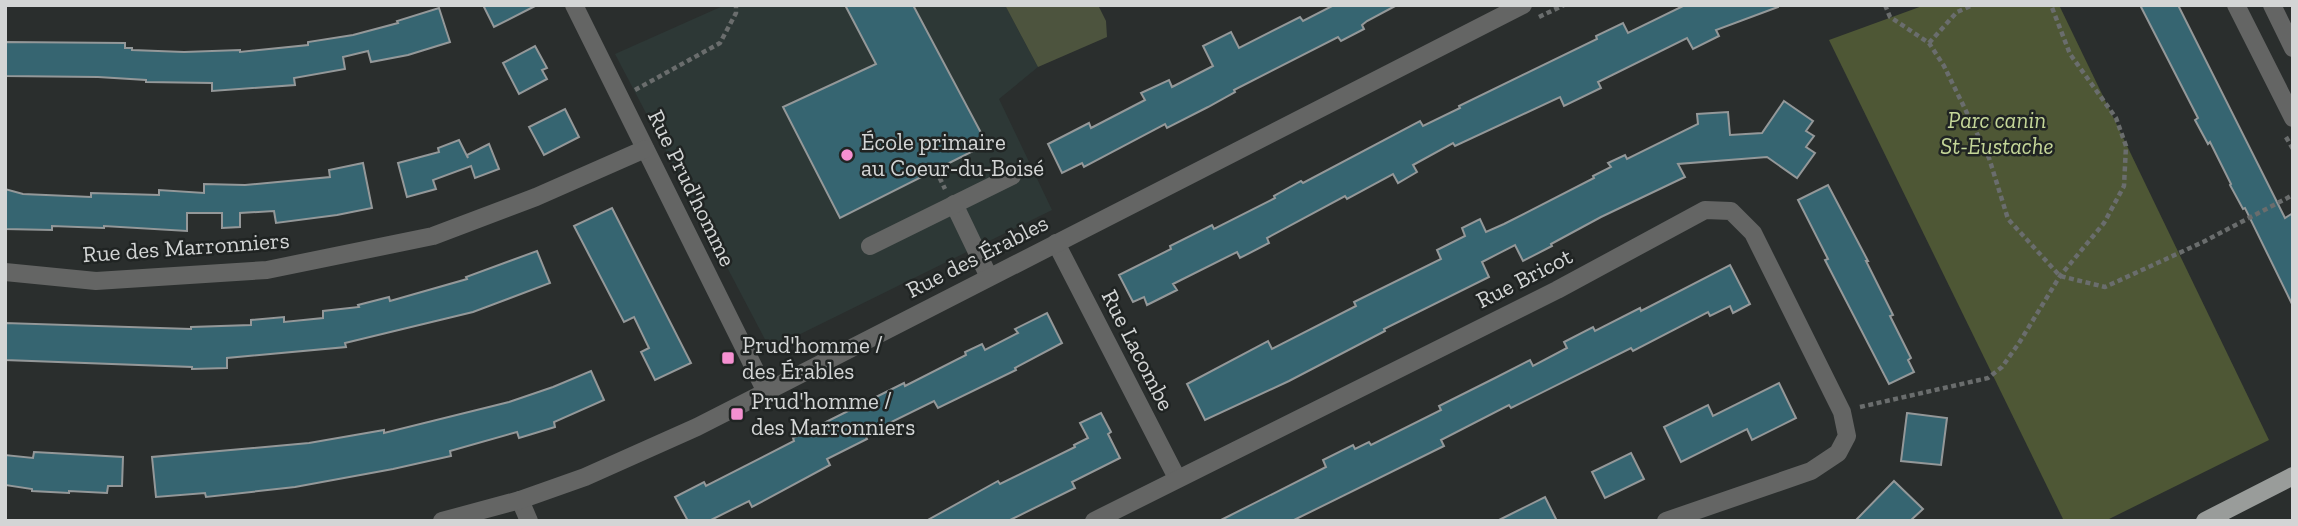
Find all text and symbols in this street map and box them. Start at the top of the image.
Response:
street label: Rue Prud'homme [642,105,742,271]
park label: Parc canin St-Eustache [1940,106,2054,160]
place label: École primaire au Coeur‑du‑Boisé [861,128,1044,182]
marker: École primaire au Coeur‑du‑Boisé [839,147,855,163]
street label: Rue des Érables [901,208,1053,304]
street label: Rue des Marronniers [82,226,290,268]
street label: Rue Bricot [1471,242,1577,314]
street label: Rue Lacombe [1096,285,1180,415]
place label: Prud'homme / des Érables [742,331,883,385]
marker: Prud'homme / des Érables [720,350,736,366]
place label: Prud'homme / des Marronniers [751,387,915,441]
marker: Prud'homme / des Marronniers [729,406,745,422]

